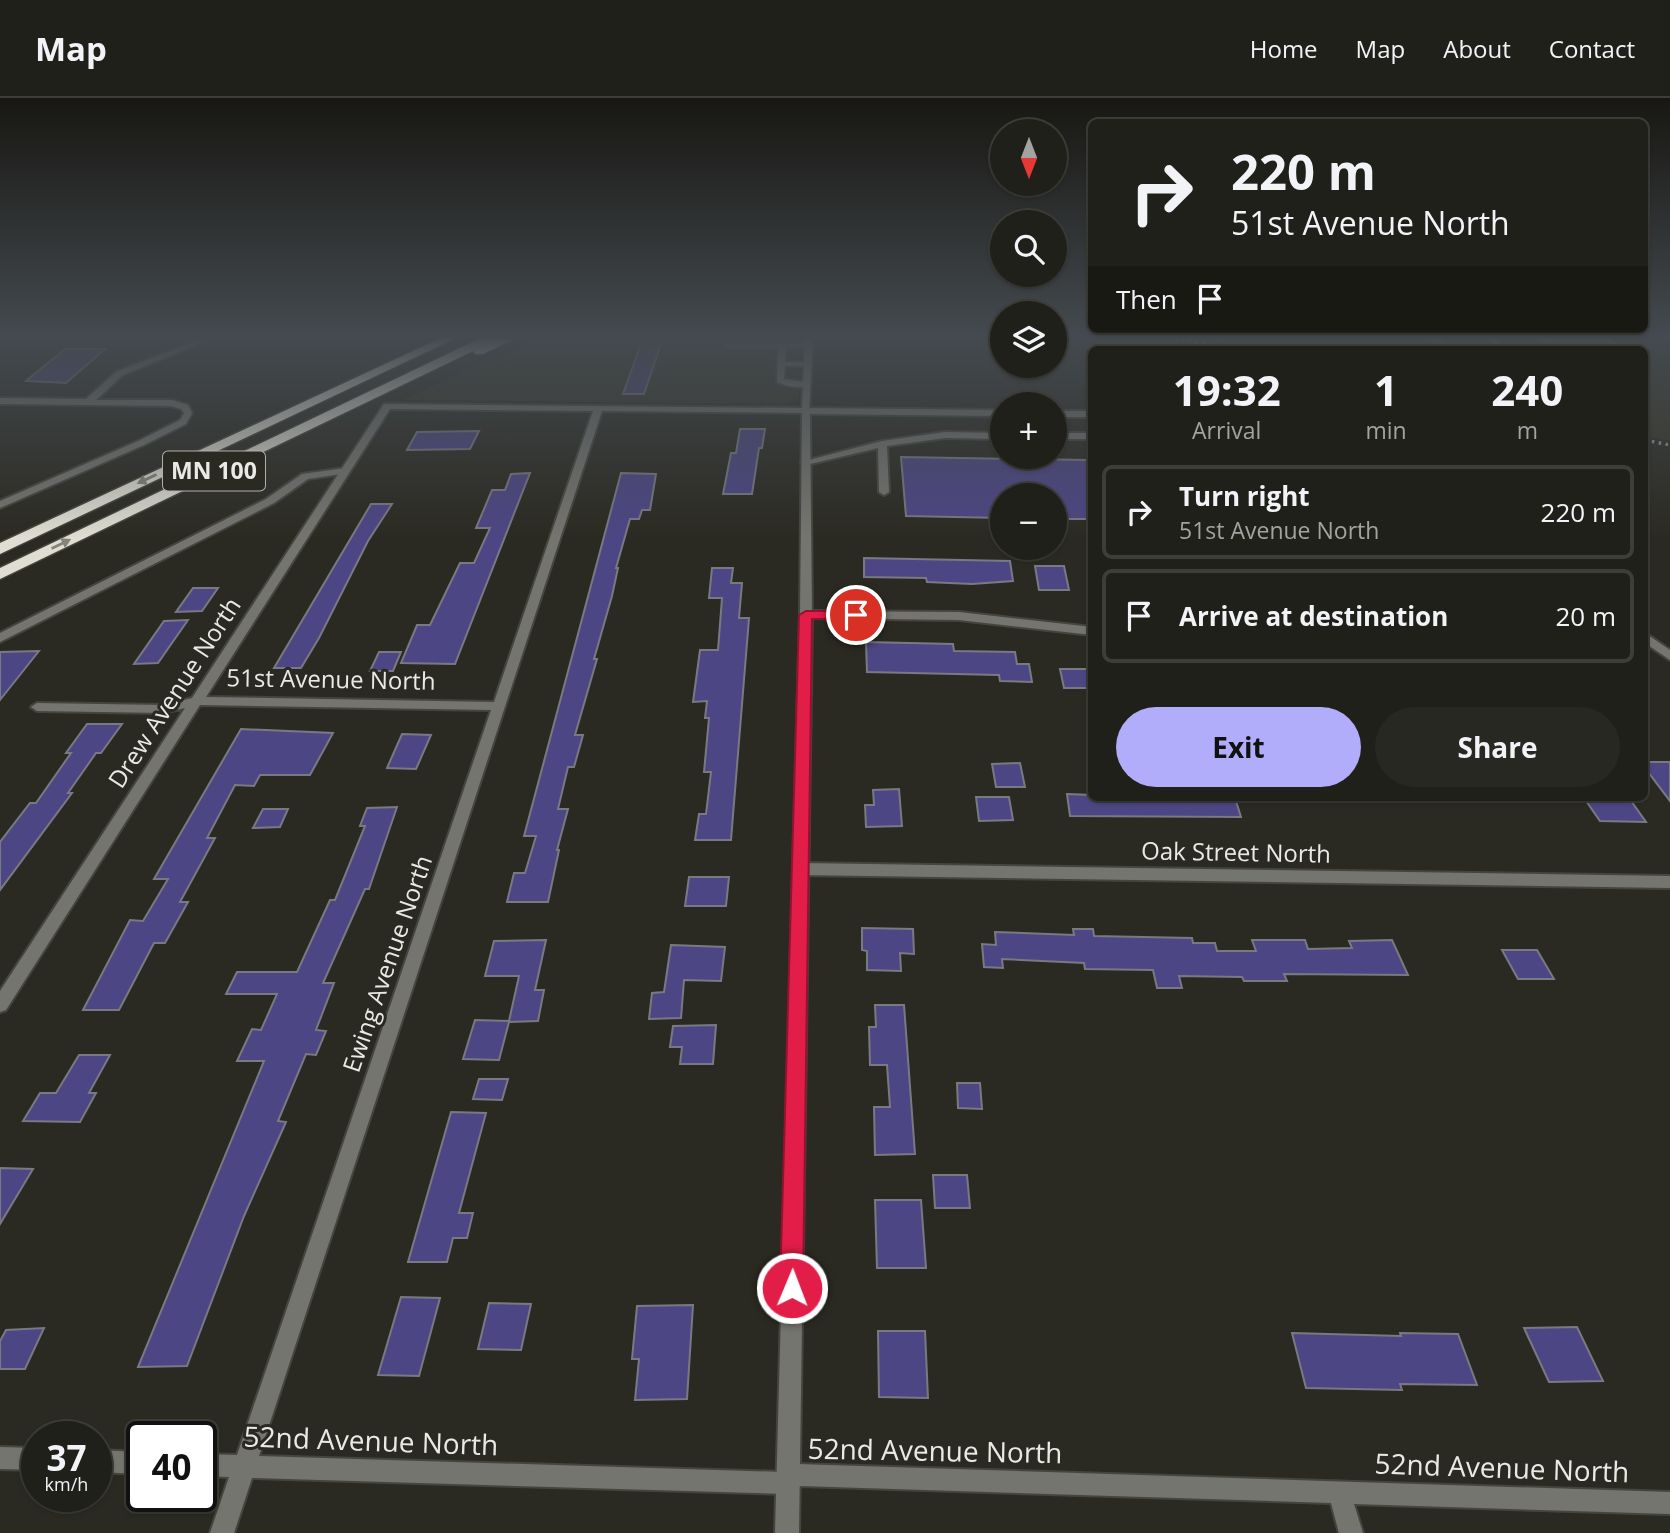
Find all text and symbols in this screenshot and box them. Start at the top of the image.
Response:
text: Map [35,26,107,71]
text: Home [1250,32,1318,65]
text: Map [1356,32,1405,65]
text: About [1443,32,1511,65]
text: Contact [1549,32,1635,65]
north arrow [990,119,1068,196]
map controls [990,119,1067,560]
text: 220 m [1231,138,1376,204]
icon: right [1116,147,1207,238]
text: 51st Avenue North [1231,201,1510,244]
button: search [990,210,1067,287]
icon: arrive [1191,280,1229,318]
text: Then [1116,281,1177,317]
button: layers [990,301,1067,378]
text: 19:32 [1173,361,1281,418]
text: 1 [1374,361,1398,418]
text: 240 [1491,361,1563,418]
button: + [990,392,1067,469]
text: Arrival [1192,414,1261,446]
text: min [1365,414,1407,446]
text: m [1517,414,1538,446]
road number: MN 100 [163,452,265,490]
one-way arrow [137,474,157,485]
text: Turn right [1179,478,1310,514]
button: − [990,483,1067,560]
icon: right [1120,493,1158,531]
text: 220 m [1541,494,1616,530]
text: 51st Avenue North [1179,514,1379,546]
one-way arrow [51,539,72,550]
pin [826,585,886,645]
street label: Drew Avenue North [100,591,248,794]
icon: arrive [837,596,875,634]
icon: arrive [1120,597,1158,635]
text: Arrive at destination [1179,598,1448,634]
text: 20 m [1555,598,1616,634]
street label: 51st Avenue North [226,660,436,697]
button: Exit [1116,707,1361,787]
button: Share [1375,707,1620,787]
street label: Oak Street North [1141,833,1331,870]
street label: Ewing Avenue North [334,851,439,1076]
position arrow [755,1251,829,1325]
street label: 52nd Avenue North [243,1417,499,1463]
speed limit sign: 40 [126,1421,217,1512]
street label: 52nd Avenue North [807,1429,1063,1471]
text: 37 [46,1434,87,1481]
street label: 52nd Avenue North [1374,1444,1630,1490]
text: km/h [45,1472,88,1496]

